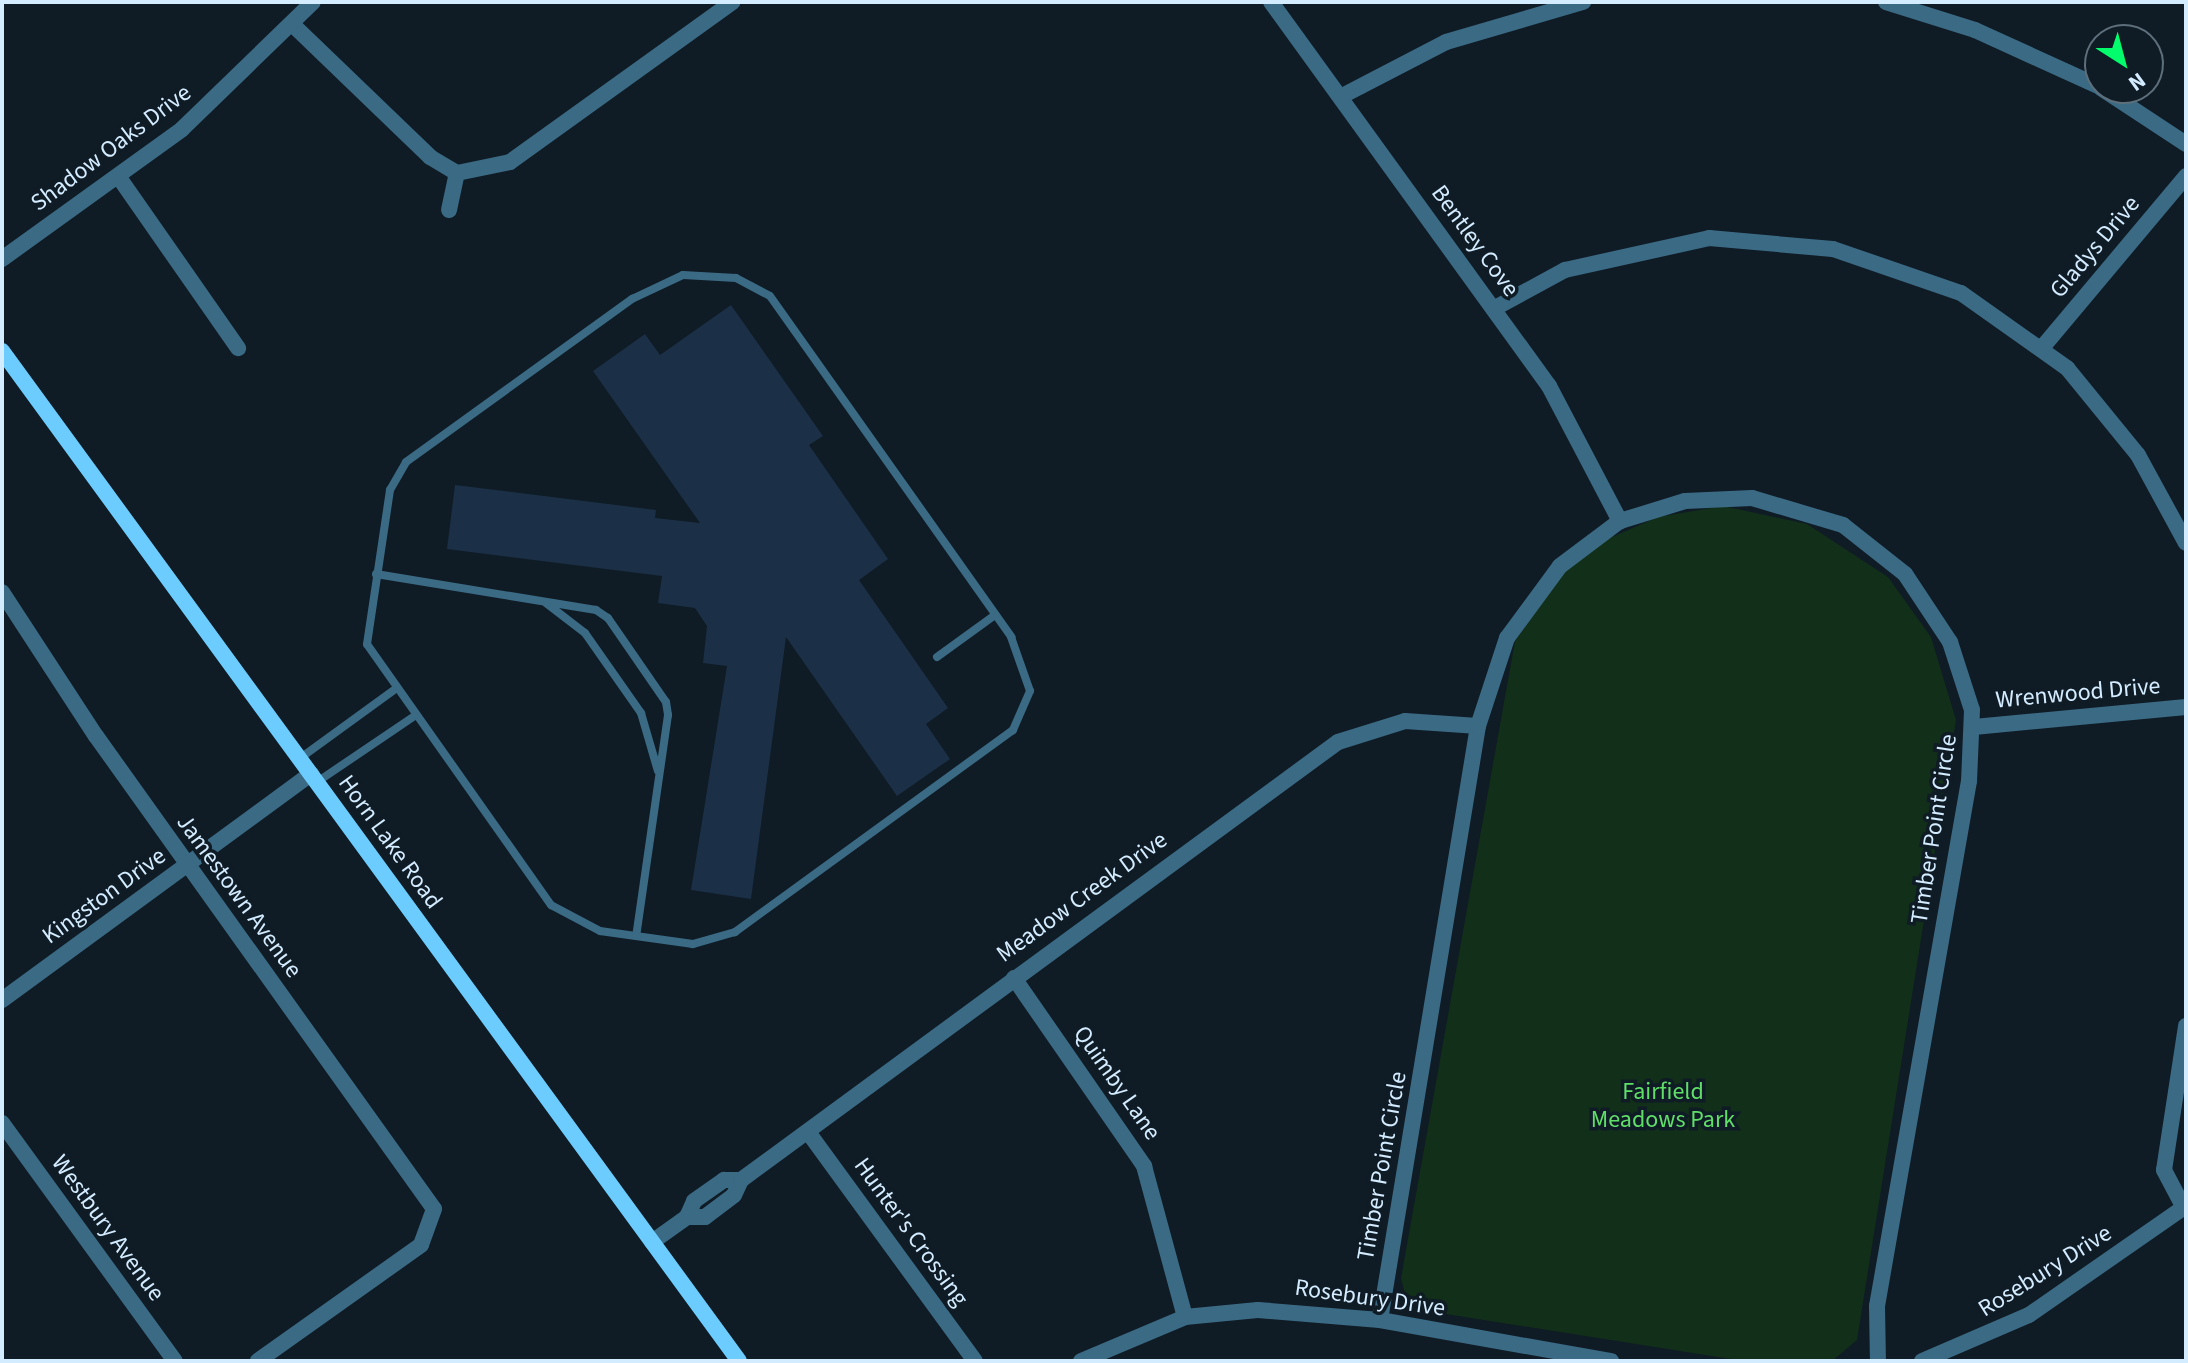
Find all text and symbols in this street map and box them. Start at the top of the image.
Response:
north arrow [2084,24,2164,104]
text: N [2122,65,2152,99]
street label: Shadow Oaks Drive [25,78,197,218]
street label: Bentley Cove [1425,180,1525,302]
street label: Gladys Drive [2044,190,2146,304]
street label: Wrenwood Drive [1994,671,2162,715]
street label: Timber Point Circle [1905,732,1963,926]
street label: Horn Lake Road [332,769,448,915]
street label: Jamestown Avenue [170,809,308,983]
street label: Meadow Creek Drive [991,825,1173,969]
street label: Kingston Drive [37,842,171,950]
street label: Quimby Lane [1067,1020,1167,1146]
street label: Timber Point Circle [1351,1069,1413,1263]
park label: Fairfield Meadows Park [1591,1078,1735,1134]
street label: Westbury Avenue [45,1149,171,1307]
street label: Hunter's Crossing [848,1152,974,1312]
street label: Rosebury Drive [1973,1219,2117,1323]
street label: Rosebury Drive [1293,1273,1447,1323]

